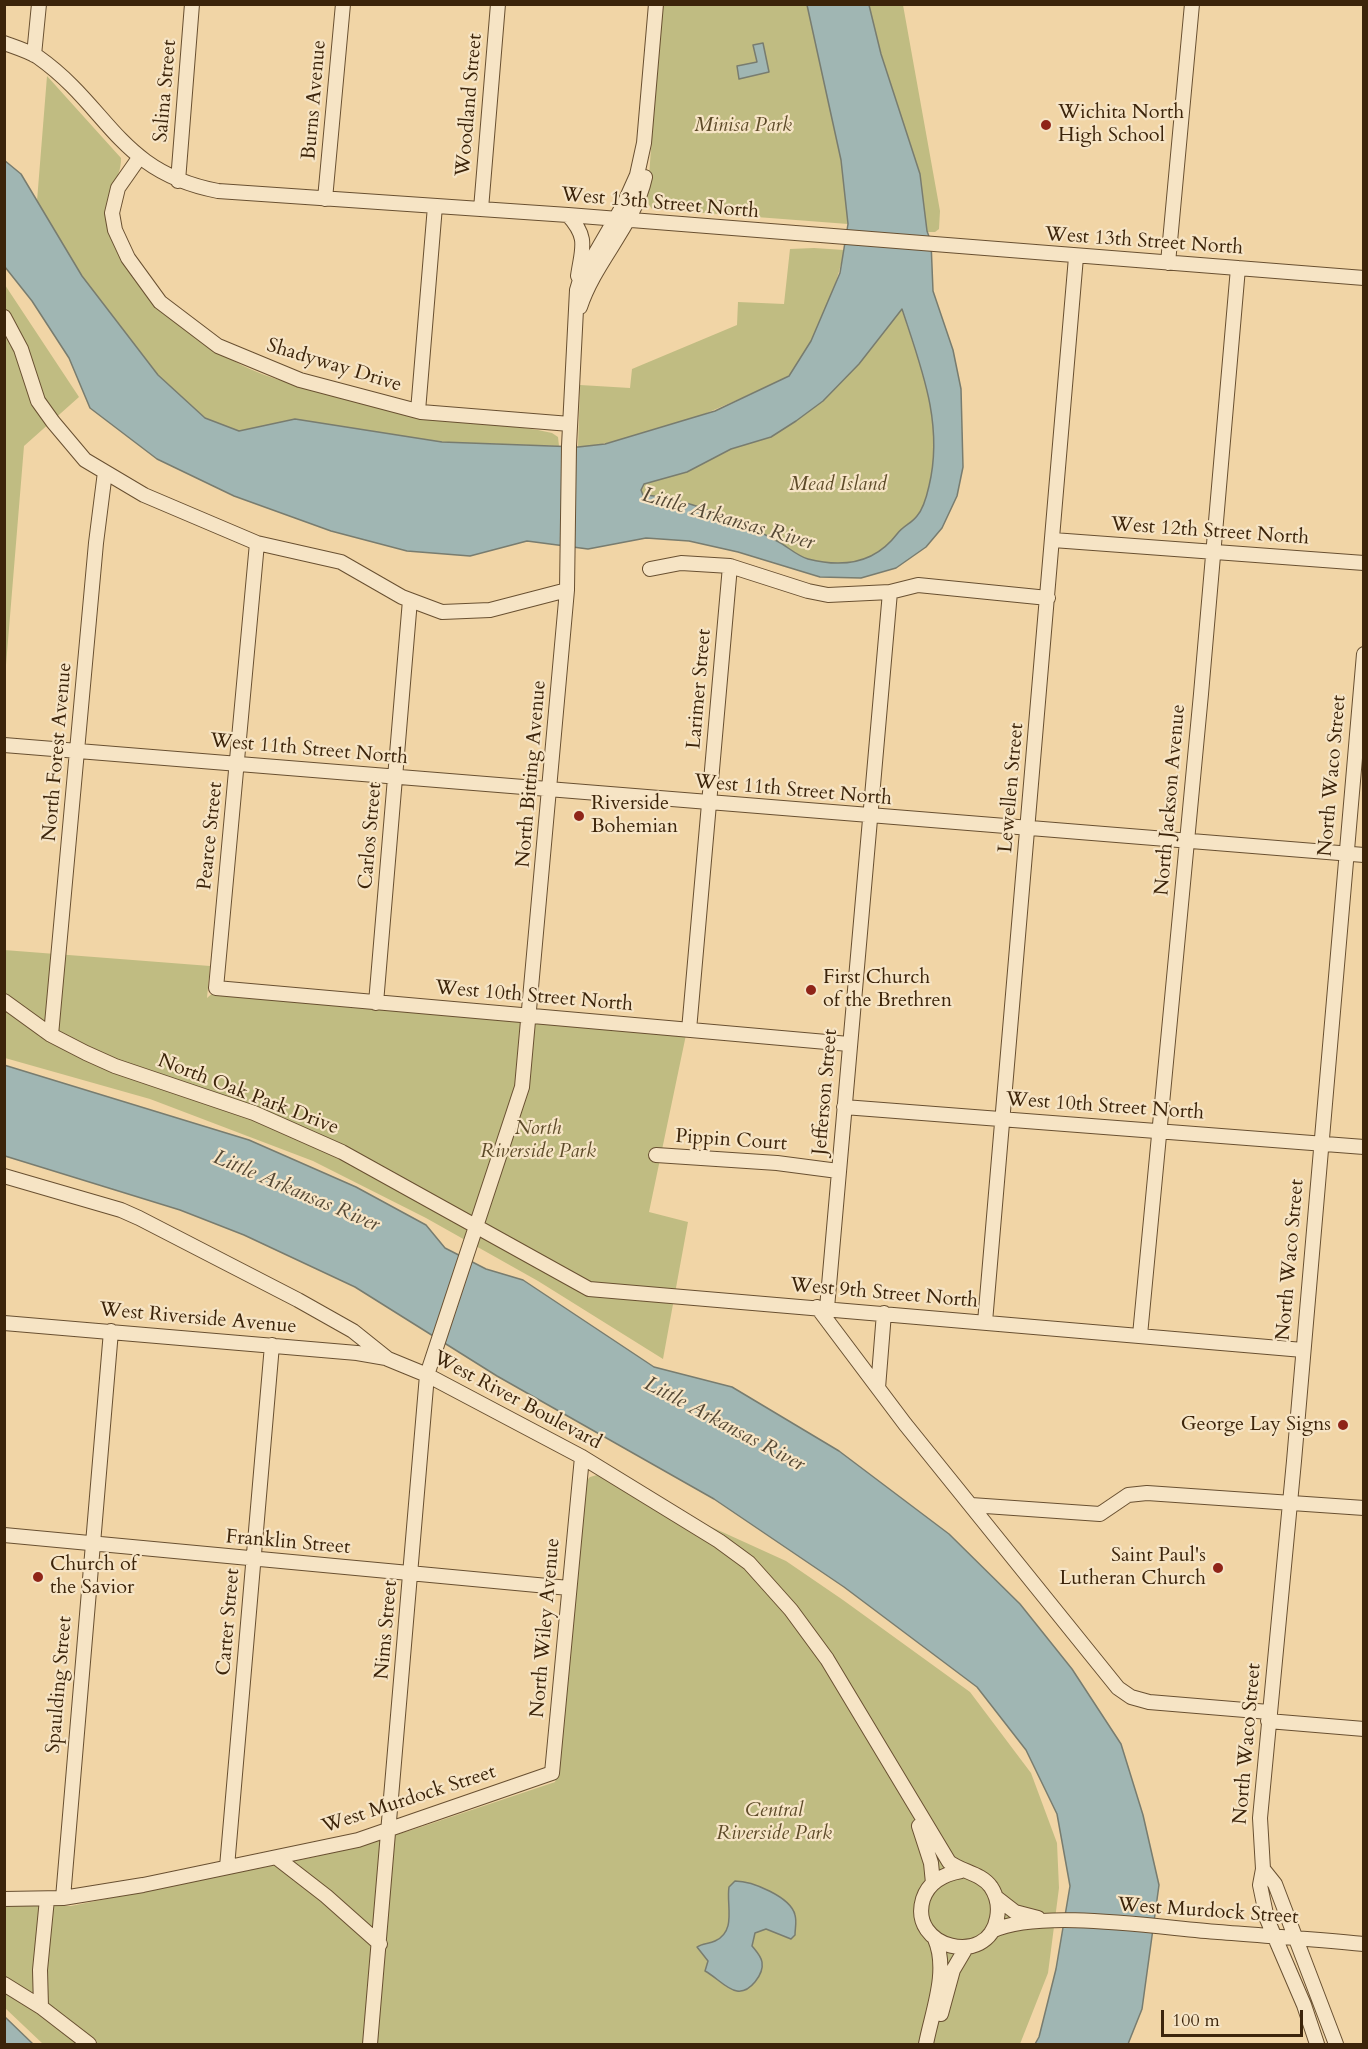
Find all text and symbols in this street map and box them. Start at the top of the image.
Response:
street label: Woodland Street [452,32,488,178]
street label: Salina Street [150,39,182,143]
street label: Burns Avenue [298,39,332,161]
place label: Wichita North High School [1058,101,1184,148]
park label: Minisa Park [694,114,792,138]
marker: Wichita North High School [1039,118,1053,132]
street label: West 13th Street North [560,183,760,225]
street label: West 13th Street North [1044,223,1244,261]
street label: Shadyway Drive [264,334,404,398]
park label: Mead Island [789,473,887,497]
water label: Little Arkansas River [639,483,817,557]
street label: West 12th Street North [1110,513,1310,551]
street label: Larimer Street [683,628,717,750]
street label: North Forest Avenue [38,661,78,843]
street label: North Bitting Avenue [512,679,552,869]
street label: North Waco Street [1314,694,1352,858]
street label: North Jackson Avenue [1151,703,1191,897]
street label: Lewellen Street [994,722,1030,854]
street label: West 11th Street North [209,729,409,771]
street label: West 11th Street North [693,770,893,812]
street label: Pearce Street [193,781,229,891]
street label: Carlos Street [354,782,388,890]
place label: Riverside Bohemian [591,792,678,839]
marker: Riverside Bohemian [572,809,586,823]
place label: First Church of the Brethren [823,966,952,1013]
street label: West 10th Street North [434,976,634,1018]
marker: First Church of the Brethren [804,983,818,997]
street label: Jefferson Street [809,1028,843,1156]
street label: North Oak Park Drive [154,1049,342,1141]
street label: West 10th Street North [1005,1088,1205,1126]
park label: North Riverside Park [480,1117,596,1164]
street label: Pippin Court [674,1125,788,1157]
water label: Little Arkansas River [209,1146,383,1238]
street label: North Waco Street [1272,1178,1310,1342]
street label: West 9th Street North [789,1274,979,1314]
street label: West Riverside Avenue [98,1298,298,1340]
street label: West River Boulevard [429,1346,605,1456]
water label: Little Arkansas River [639,1372,809,1478]
place label: George Lay Signs [1181,1413,1331,1437]
marker: George Lay Signs [1336,1418,1350,1432]
street label: Franklin Street [225,1526,351,1560]
street label: North Wiley Avenue [526,1537,566,1719]
place label: Saint Paul's Lutheran Church [1059,1544,1206,1591]
place label: Church of the Savior [50,1553,137,1600]
marker: Saint Paul's Lutheran Church [1211,1561,1225,1575]
street label: Carter Street [212,1567,246,1677]
marker: Church of the Savior [31,1570,45,1584]
street label: Nims Street [371,1579,403,1681]
street label: Spaulding Street [42,1615,78,1755]
street label: North Waco Street [1229,1662,1267,1826]
street label: West Murdock Street [319,1761,499,1839]
park label: Central Riverside Park [716,1799,832,1846]
street label: West Murdock Street [1117,1894,1299,1930]
scale bar [1164,1998,1306,2036]
text: 100 m [1172,2008,1220,2033]

